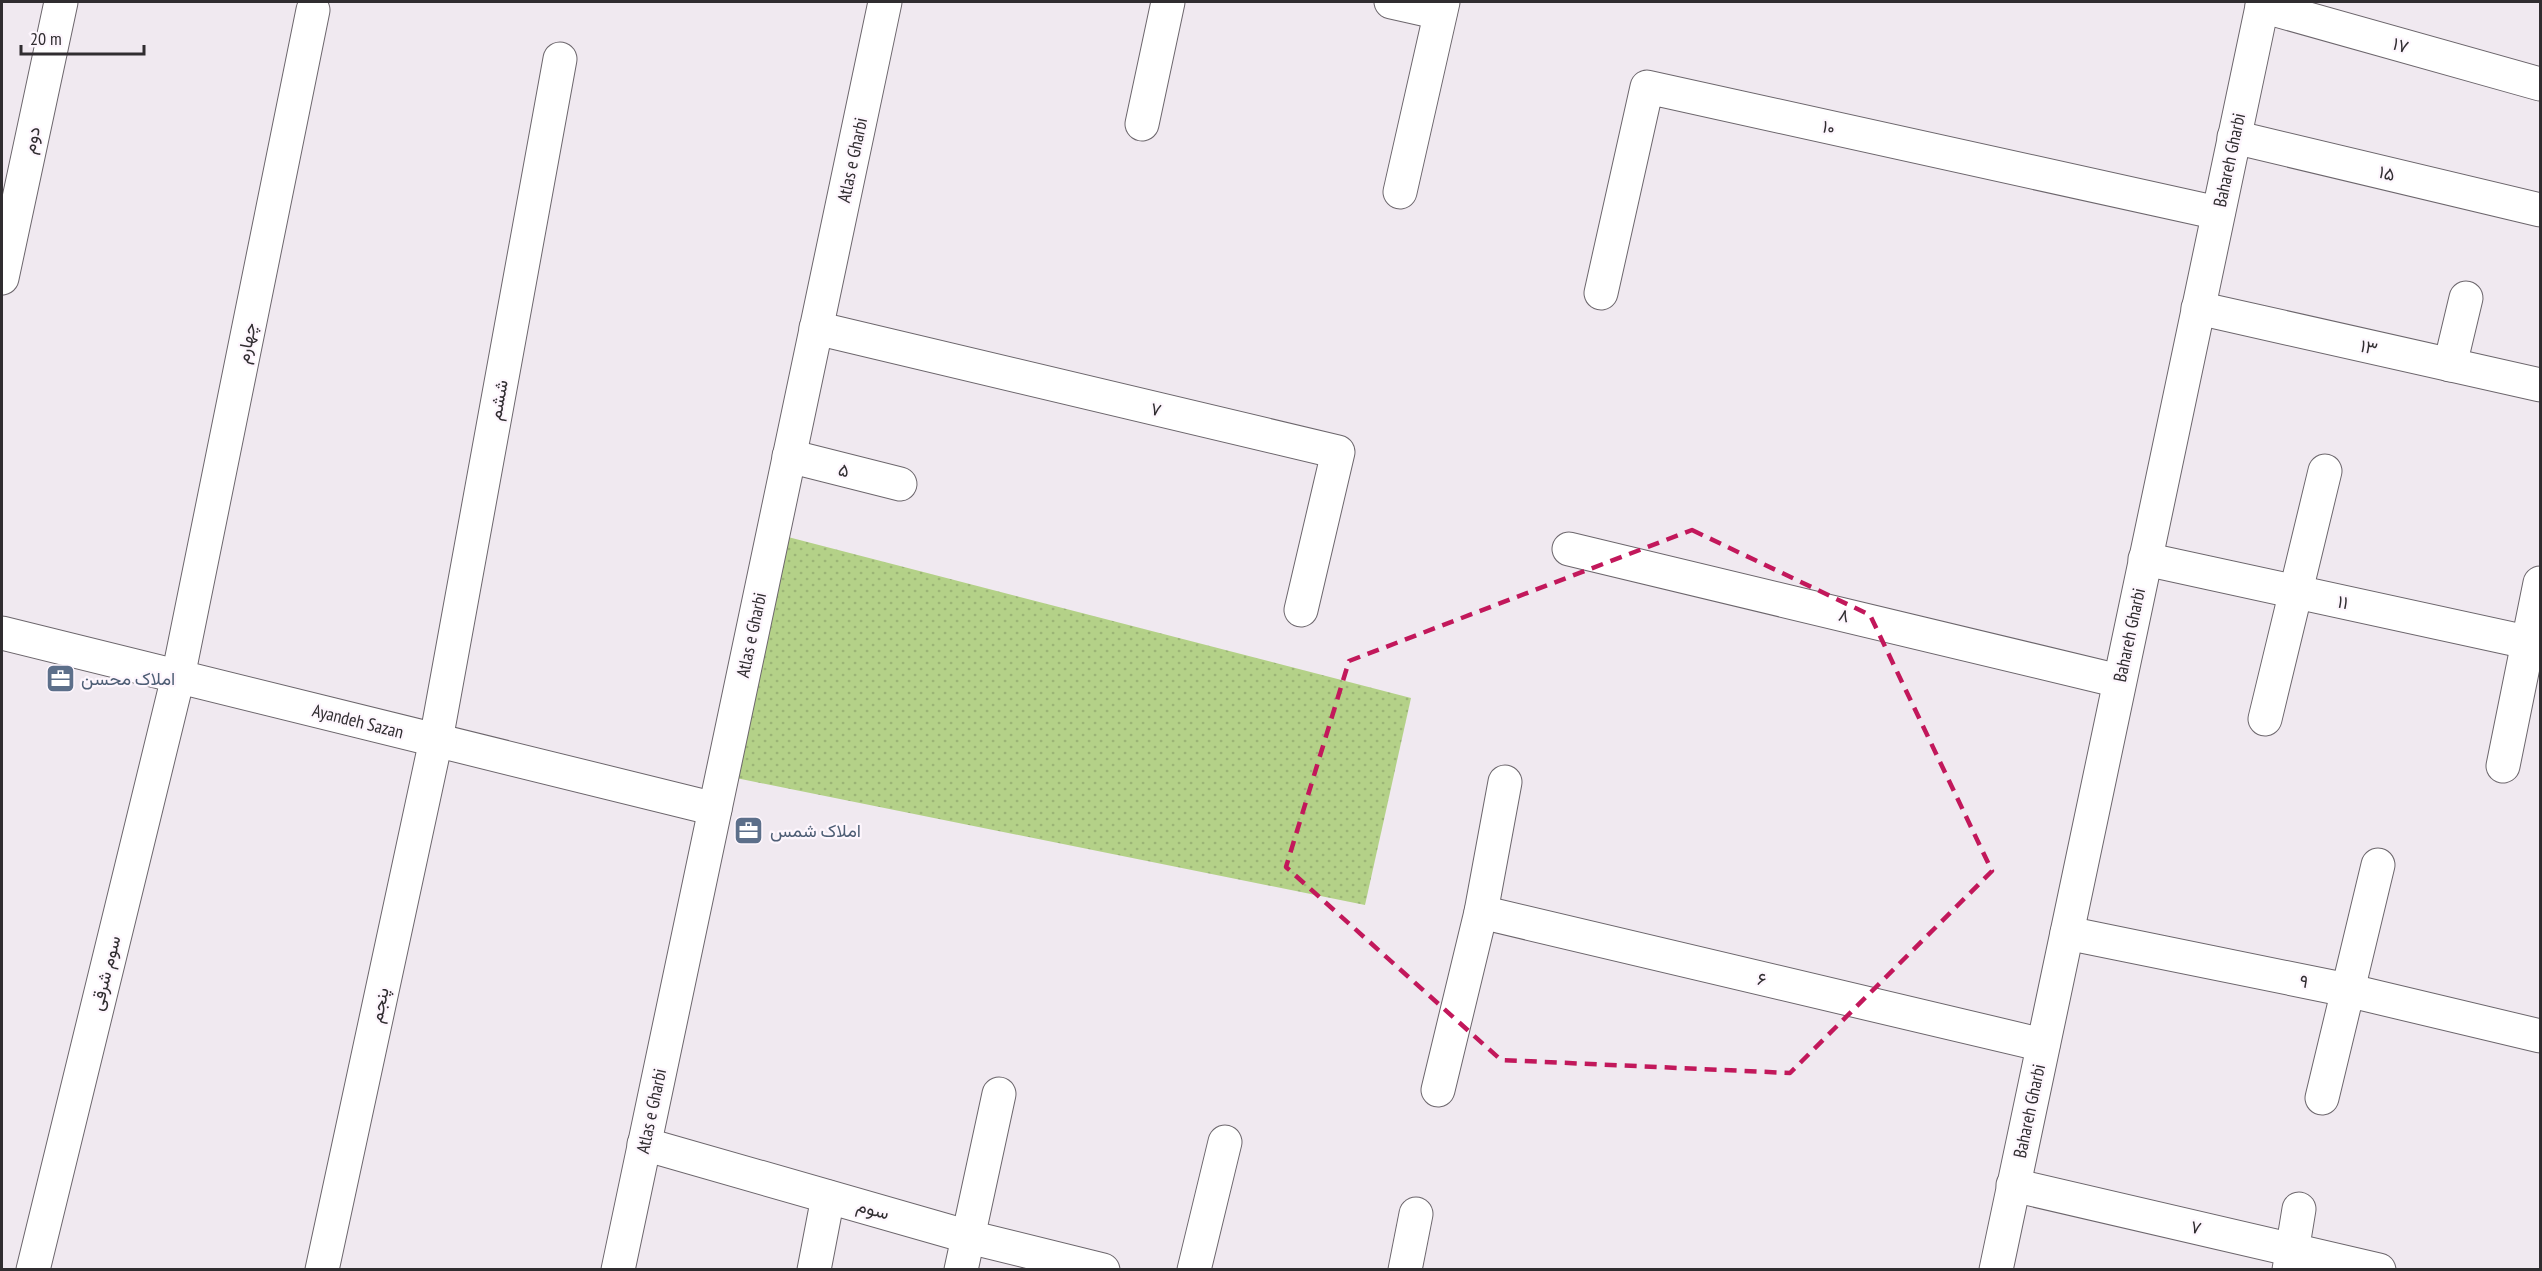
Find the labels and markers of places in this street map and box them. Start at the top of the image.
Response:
office icon: املاک محسن [44,662,76,694]
place label: املاک محسن [81,667,175,690]
office icon: املاک شمس [733,814,765,846]
place label: املاک شمس [770,819,861,842]

